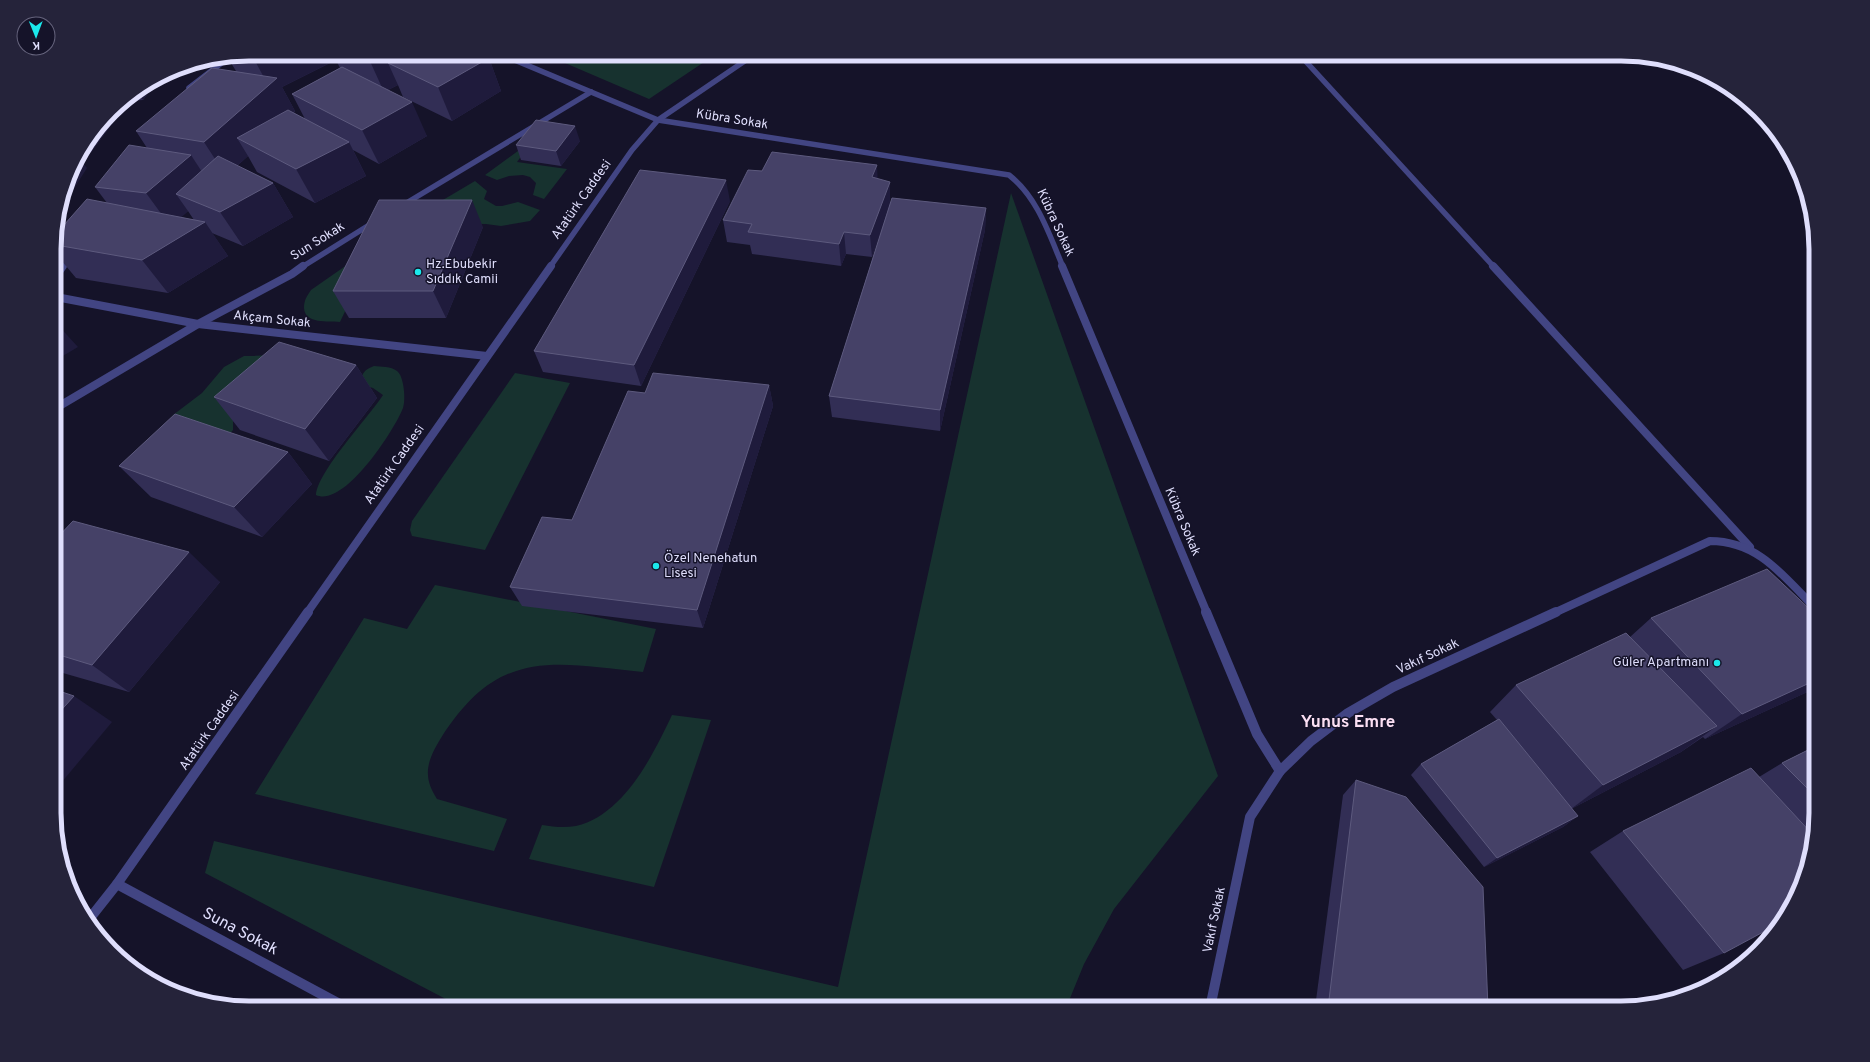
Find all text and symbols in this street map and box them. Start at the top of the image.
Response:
north arrow [16,16,56,56]
text: K [32,38,40,52]
street label: Kübra Sokak [695,106,769,134]
street label: Atatürk Caddesi [549,157,615,243]
street label: Kübra Sokak [1032,187,1078,259]
street label: Sun Sokak [288,219,348,265]
place label: Hz.Ebubekir Sıddık Camii [426,257,498,288]
marker: Hz.Ebubekir Sıddık Camii [413,267,423,277]
street label: Akçam Sokak [232,308,312,332]
street label: Atatürk Caddesi [362,422,428,508]
street label: Kübra Sokak [1160,485,1204,559]
place label: Özel Nenehatun Lisesi [664,549,757,582]
marker: Özel Nenehatun Lisesi [651,561,661,571]
street label: Vakıf Sokak [1394,636,1462,678]
place label: Güler Apartmanı [1613,655,1709,671]
marker: Güler Apartmanı [1712,658,1722,668]
street label: Atatürk Caddesi [177,688,243,774]
district label: Yunus Emre [1301,712,1395,734]
street label: Vakıf Sokak [1200,885,1230,955]
street label: Suna Sokak [199,904,281,960]

